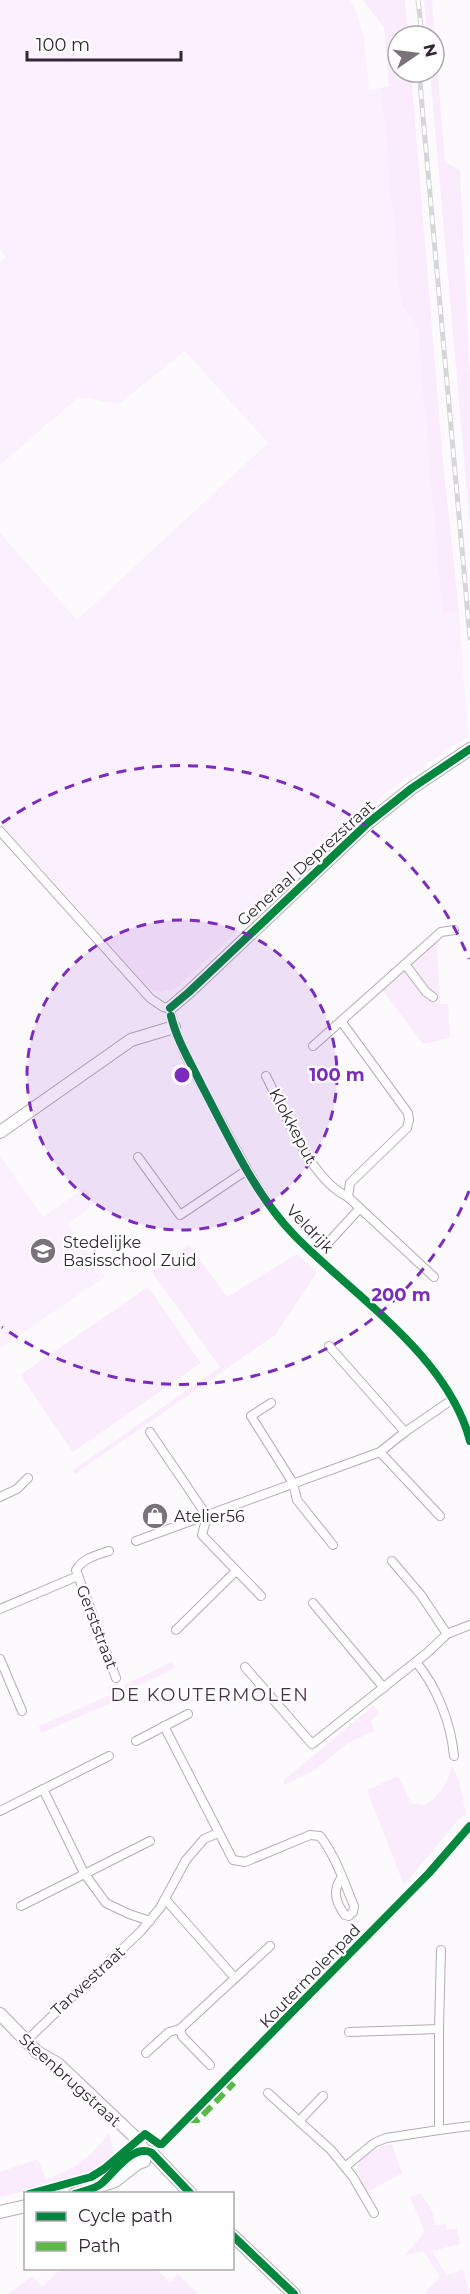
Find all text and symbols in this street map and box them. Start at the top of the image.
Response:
scale bar [27,24,182,62]
north arrow [386,24,446,84]
text: 100 m [36,34,90,56]
text: N [419,42,441,59]
street label: Generaal Deprezstraat [233,796,379,930]
text: 100 m [309,1064,365,1086]
centre of rings [172,1065,192,1085]
street label: Klokkeput [265,1085,321,1167]
street label: Veldrijk [282,1201,338,1257]
place label: Stedelijke Basisschool Zuid [63,1233,197,1270]
school or university icon: Stedelijke Basisschool Zuid [28,1236,58,1266]
text: 200 m [371,1284,431,1306]
shop icon: Atelier56 [140,1501,170,1531]
place label: Atelier56 [174,1507,245,1526]
street label: Gerststraat [72,1582,122,1672]
district label: DE KOUTERMOLEN [111,1684,309,1706]
street label: Koutermolenpad [256,1920,364,2032]
street label: Tarwestraat [47,1942,129,2020]
street label: Steenbrugstraat [15,2029,125,2131]
legend [24,2192,234,2270]
text: Cycle path [78,2205,173,2227]
text: Path [78,2235,121,2257]

